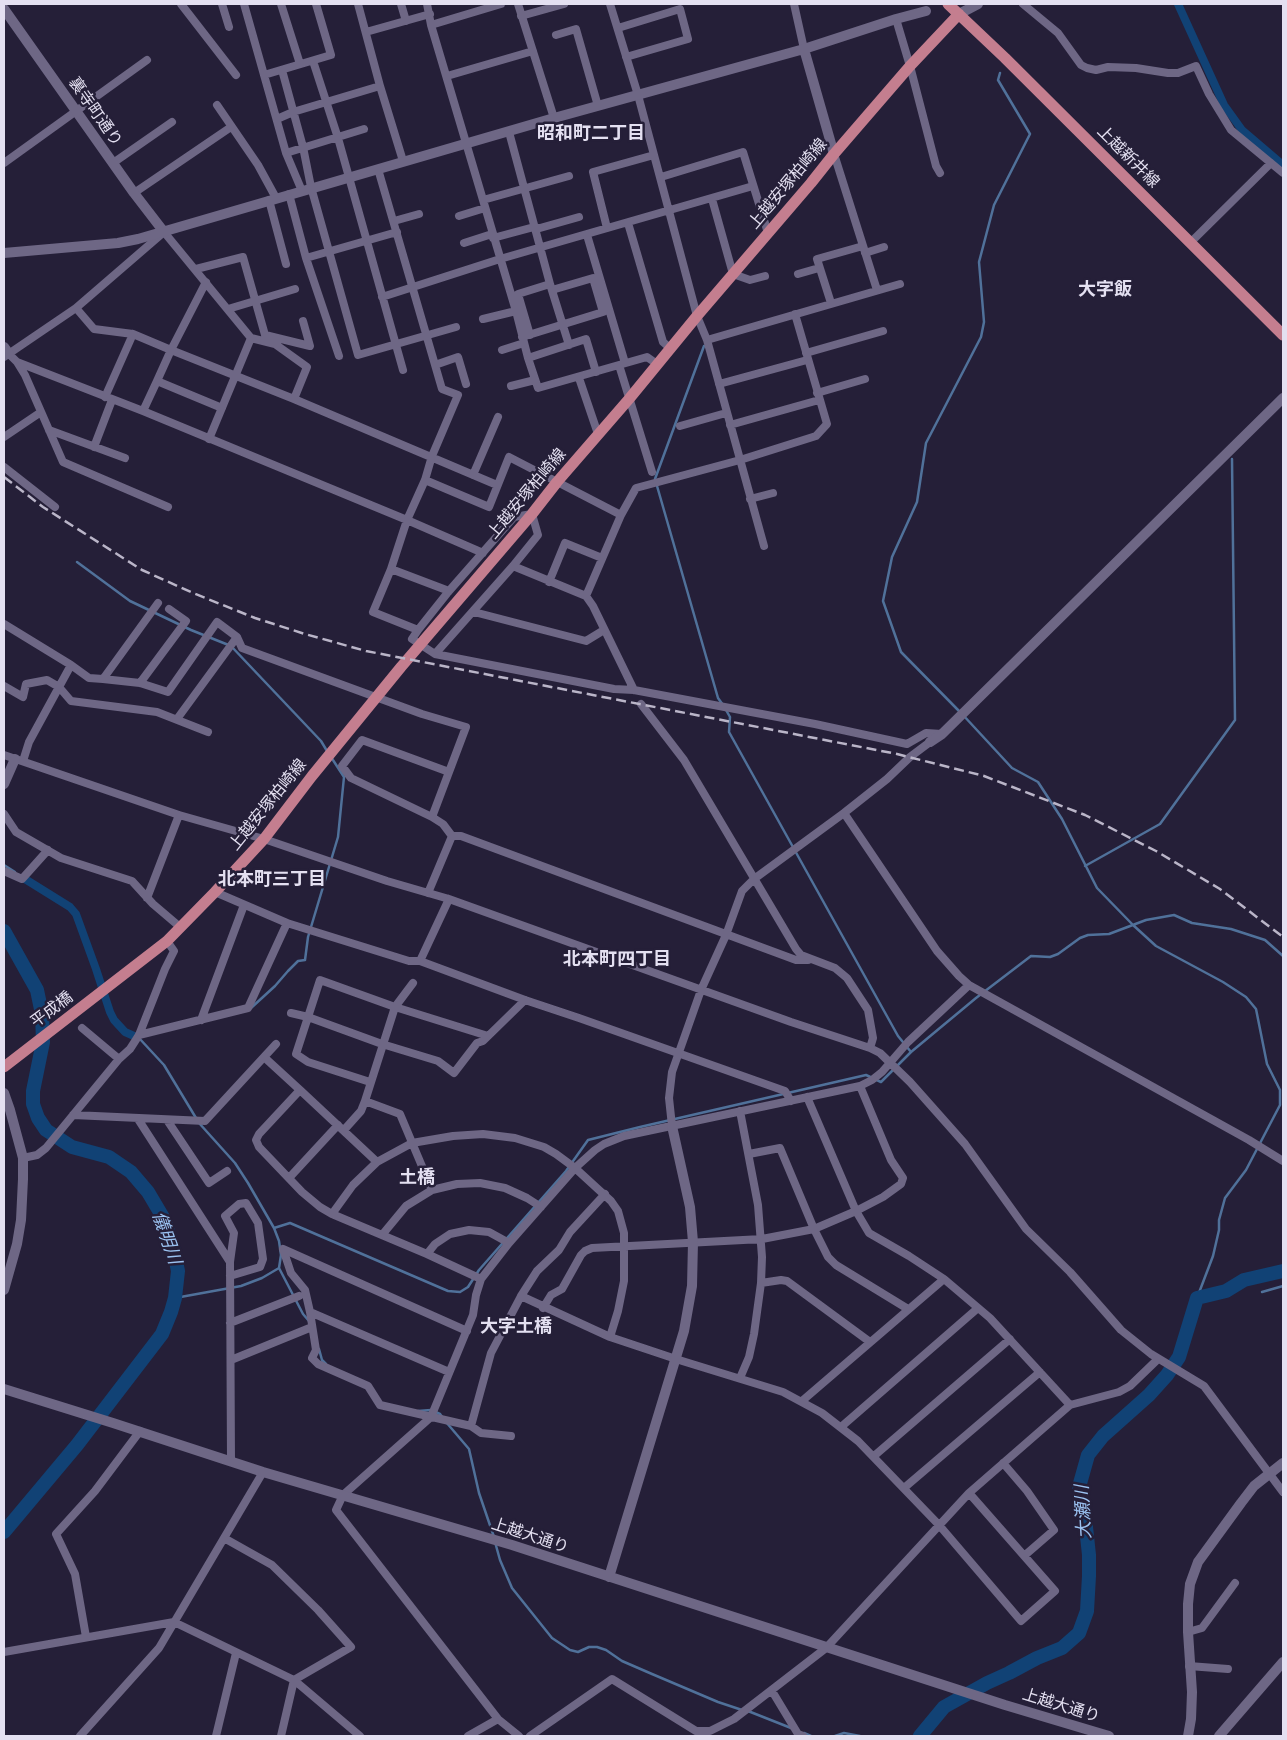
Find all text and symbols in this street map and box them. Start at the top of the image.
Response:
street label: 裏寺町通り [64,74,126,150]
street label: 上越新井線 [1093,122,1163,192]
district label: 昭和町二丁目 [537,123,645,145]
street label: 上越安塚柏崎線 [745,135,831,233]
district label: 大字飯 [1078,279,1132,301]
street label: 上越安塚柏崎線 [484,445,570,543]
street label: 上越安塚柏崎線 [225,755,311,855]
district label: 北本町三丁目 [218,869,326,891]
district label: 北本町四丁目 [563,949,671,971]
street label: 平成橋 [27,988,77,1032]
district label: 土橋 [399,1167,435,1189]
water label: 儀明川 [147,1209,185,1267]
district label: 大字土橋 [480,1316,552,1338]
water label: 大瀬川 [1072,1484,1096,1540]
street label: 上越大通り [489,1515,571,1557]
street label: 上越大通り [1020,1685,1102,1727]

